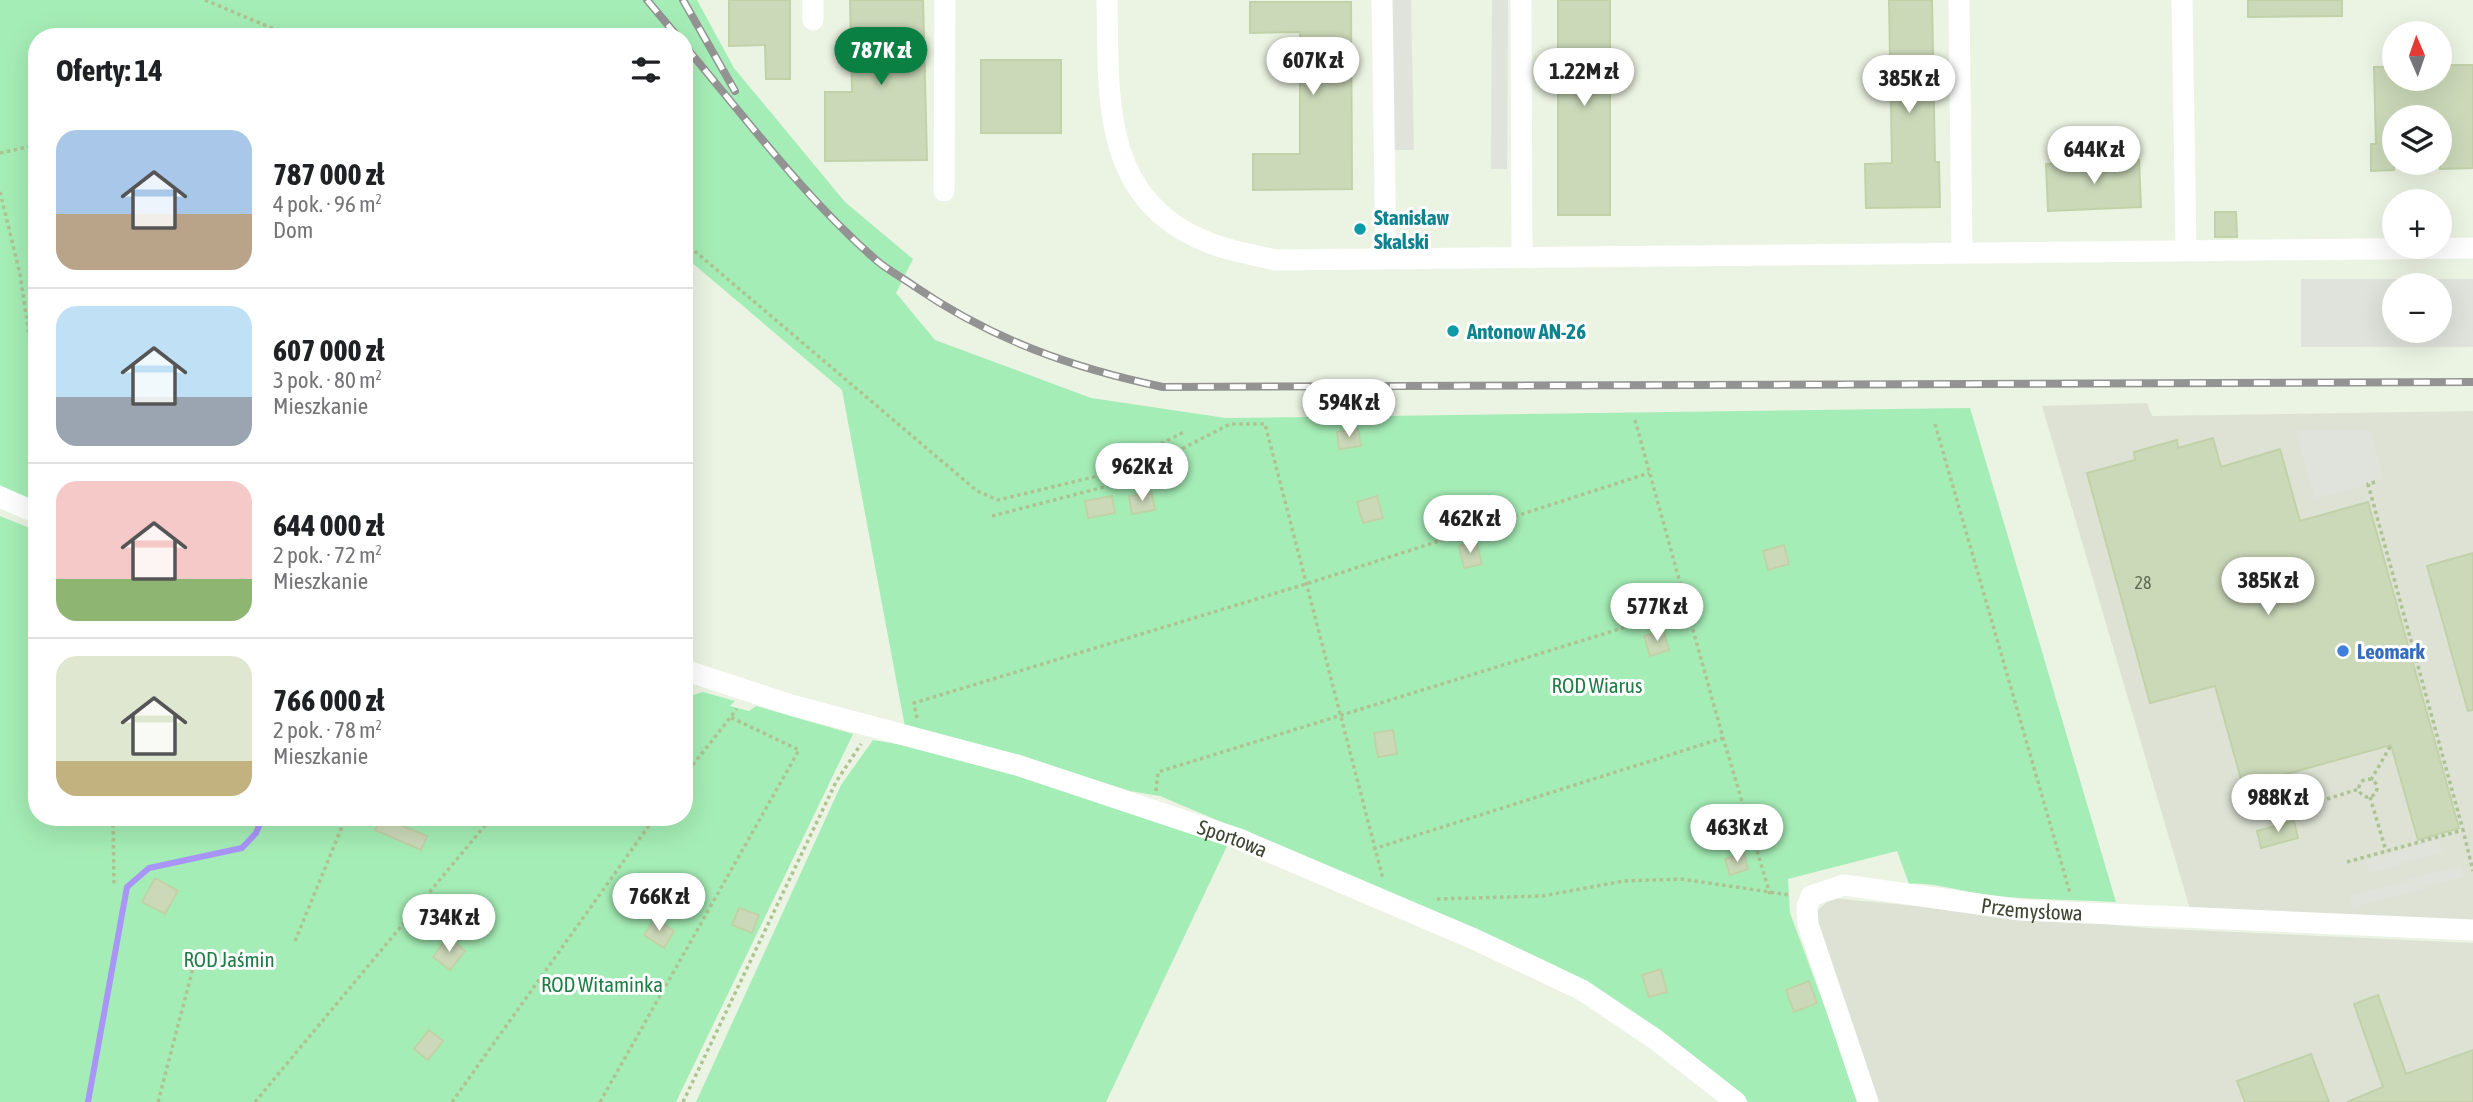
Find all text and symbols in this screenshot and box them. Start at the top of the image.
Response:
north arrow [2382,21,2452,91]
map controls [2382,21,2452,343]
pin: 787K zł [816,28,946,87]
text: 787K zł [850,37,912,63]
pin: 607K zł [1248,38,1378,97]
text: 607K zł [1282,47,1344,73]
pin: 1.22M zł [1512,48,1656,108]
icon: filters [627,51,665,89]
text: Oferty: 14 [56,53,163,87]
pin: 385K zł [1844,55,1974,115]
text: 1.22M zł [1549,58,1619,84]
text: 385K zł [1878,65,1940,91]
button: layers [2382,105,2452,175]
pin: 644K zł [2029,127,2159,186]
text: 644K zł [2063,136,2125,162]
text: 787 000 zł [273,157,385,191]
icon: home [112,158,196,242]
button: + [2382,189,2452,259]
text: 4 pok. · 96 m² [273,191,382,217]
place label: Stanisław Skalski [1374,205,1449,253]
text: Dom [273,217,313,243]
marker: Stanisław Skalski [1352,221,1368,237]
button: − [2382,273,2452,343]
place label: Antonow AN-26 [1466,319,1586,343]
marker: Antonow AN-26 [1445,323,1461,339]
text: 607 000 zł [273,333,385,367]
icon: home [112,334,196,418]
text: 3 pok. · 80 m² [273,367,382,393]
pin: 594K zł [1284,380,1414,439]
text: 594K zł [1318,389,1380,415]
text: Mieszkanie [273,393,368,419]
pin: 962K zł [1077,444,1207,503]
text: 962K zł [1111,453,1173,479]
pin: 462K zł [1405,496,1535,555]
text: 462K zł [1439,505,1501,531]
text: 644 000 zł [273,508,385,542]
icon: home [112,509,196,593]
text: 2 pok. · 72 m² [273,542,382,568]
pin: 385K zł [2203,558,2333,617]
text: 385K zł [2237,567,2299,593]
text: Mieszkanie [273,568,368,594]
house number: 28 [2135,572,2151,593]
pin: 577K zł [1592,584,1722,643]
text: 577K zł [1626,593,1688,619]
place label: Leomark [2357,639,2426,663]
marker: Leomark [2335,643,2351,659]
park label: ROD Wiarus [1552,673,1642,697]
text: 766 000 zł [273,683,385,717]
icon: home [112,684,196,768]
text: 2 pok. · 78 m² [273,717,382,743]
text: Mieszkanie [273,743,368,769]
pin: 988K zł [2213,774,2343,834]
text: 988K zł [2247,784,2309,810]
pin: 463K zł [1672,804,1802,864]
street label: Sportowa [1195,814,1271,862]
text: 463K zł [1706,814,1768,840]
pin: 766K zł [594,874,724,933]
text: 766K zł [628,883,690,909]
street label: Przemysłowa [1980,893,2083,925]
pin: 734K zł [384,894,514,954]
text: 734K zł [418,904,480,930]
park label: ROD Jaśmin [183,947,275,971]
park label: ROD Witaminka [541,972,663,996]

